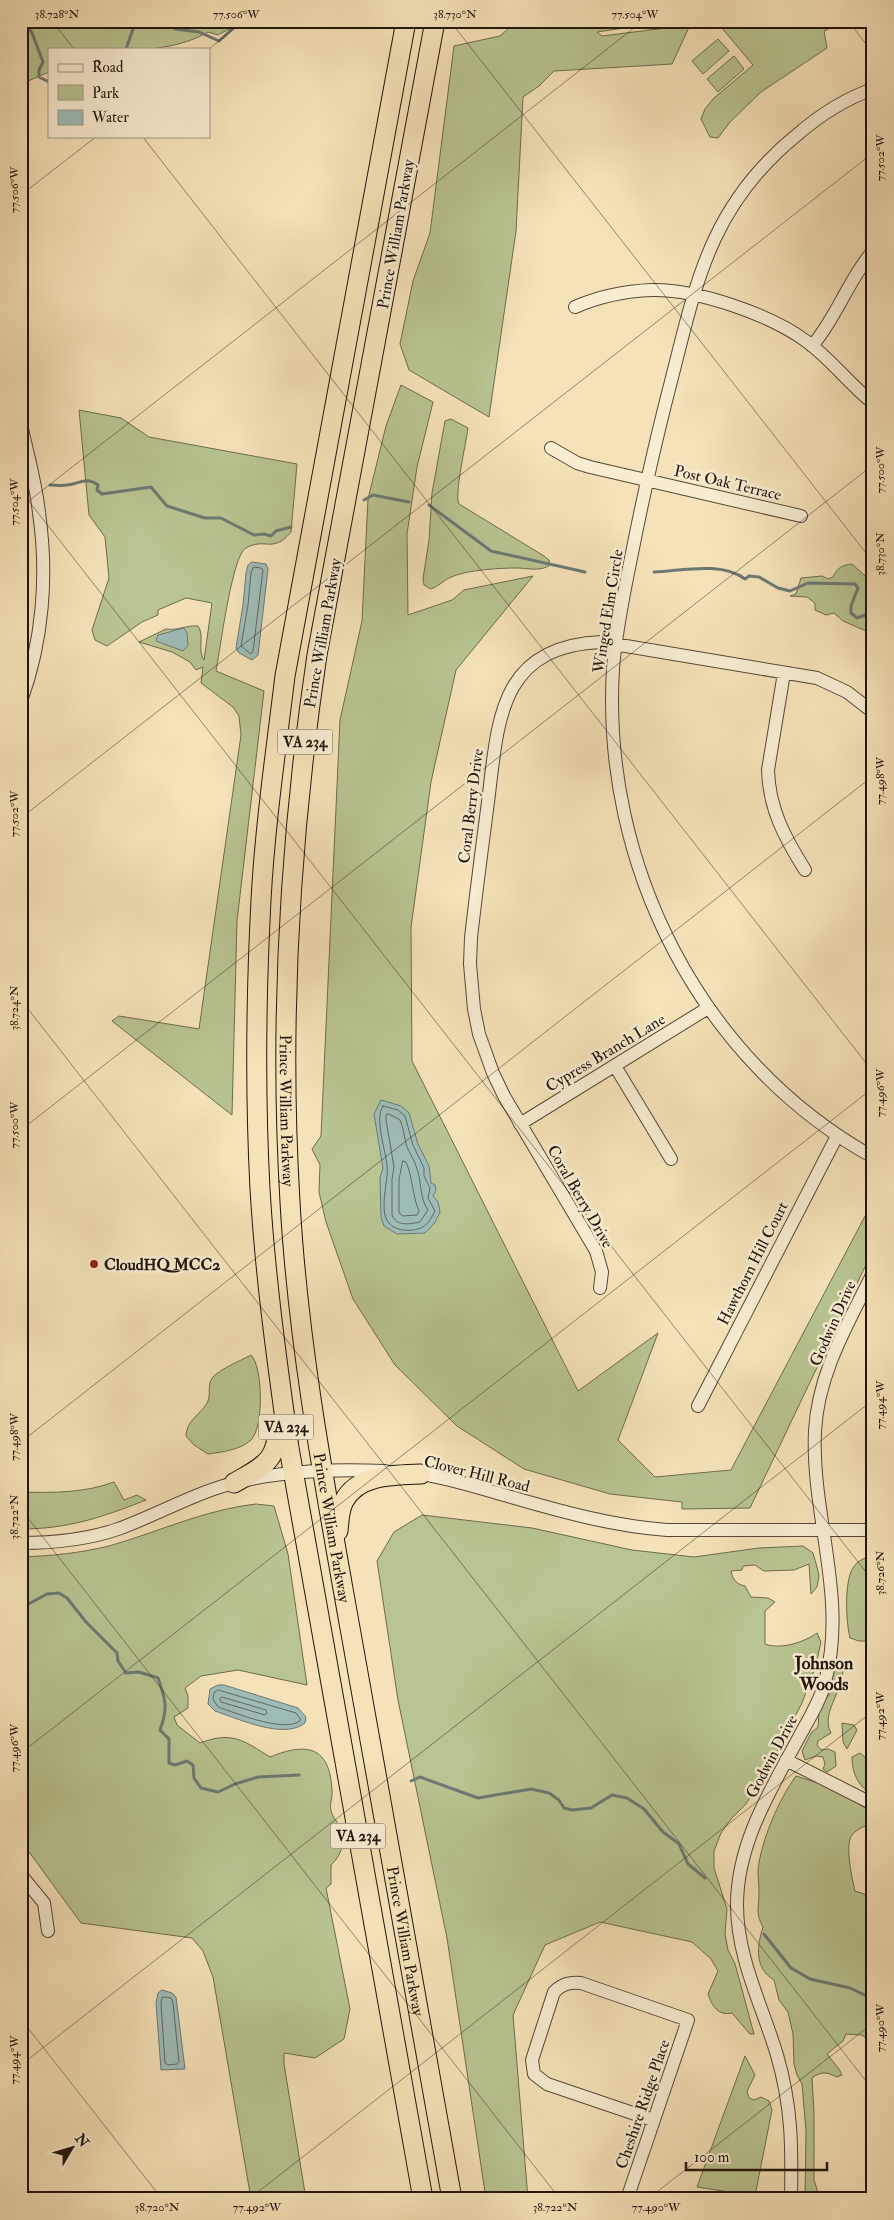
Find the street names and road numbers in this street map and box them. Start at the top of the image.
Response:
street label: Prince William Parkway [373,157,419,311]
street label: Post Oak Terrace [672,461,784,505]
street label: Winged Elm Circle [588,548,628,675]
street label: Prince William Parkway [300,556,346,710]
road number: VA 234 [278,730,332,754]
street label: Coral Berry Drive [454,747,488,865]
street label: Cypress Branch Lane [542,1009,670,1097]
street label: Prince William Parkway [275,1034,298,1188]
street label: Coral Berry Drive [543,1141,618,1252]
street label: Hawthorn Hill Court [713,1198,793,1329]
street label: Godwin Drive [805,1277,861,1369]
road number: VA 234 [258,1414,314,1440]
street label: Prince William Parkway [309,1451,354,1605]
street label: Clover Hill Road [422,1451,532,1497]
street label: Godwin Drive [742,1711,802,1801]
road number: VA 234 [330,1824,386,1848]
street label: Prince William Parkway [382,1865,428,2019]
street label: Cheshire Ridge Place [611,2037,675,2172]

